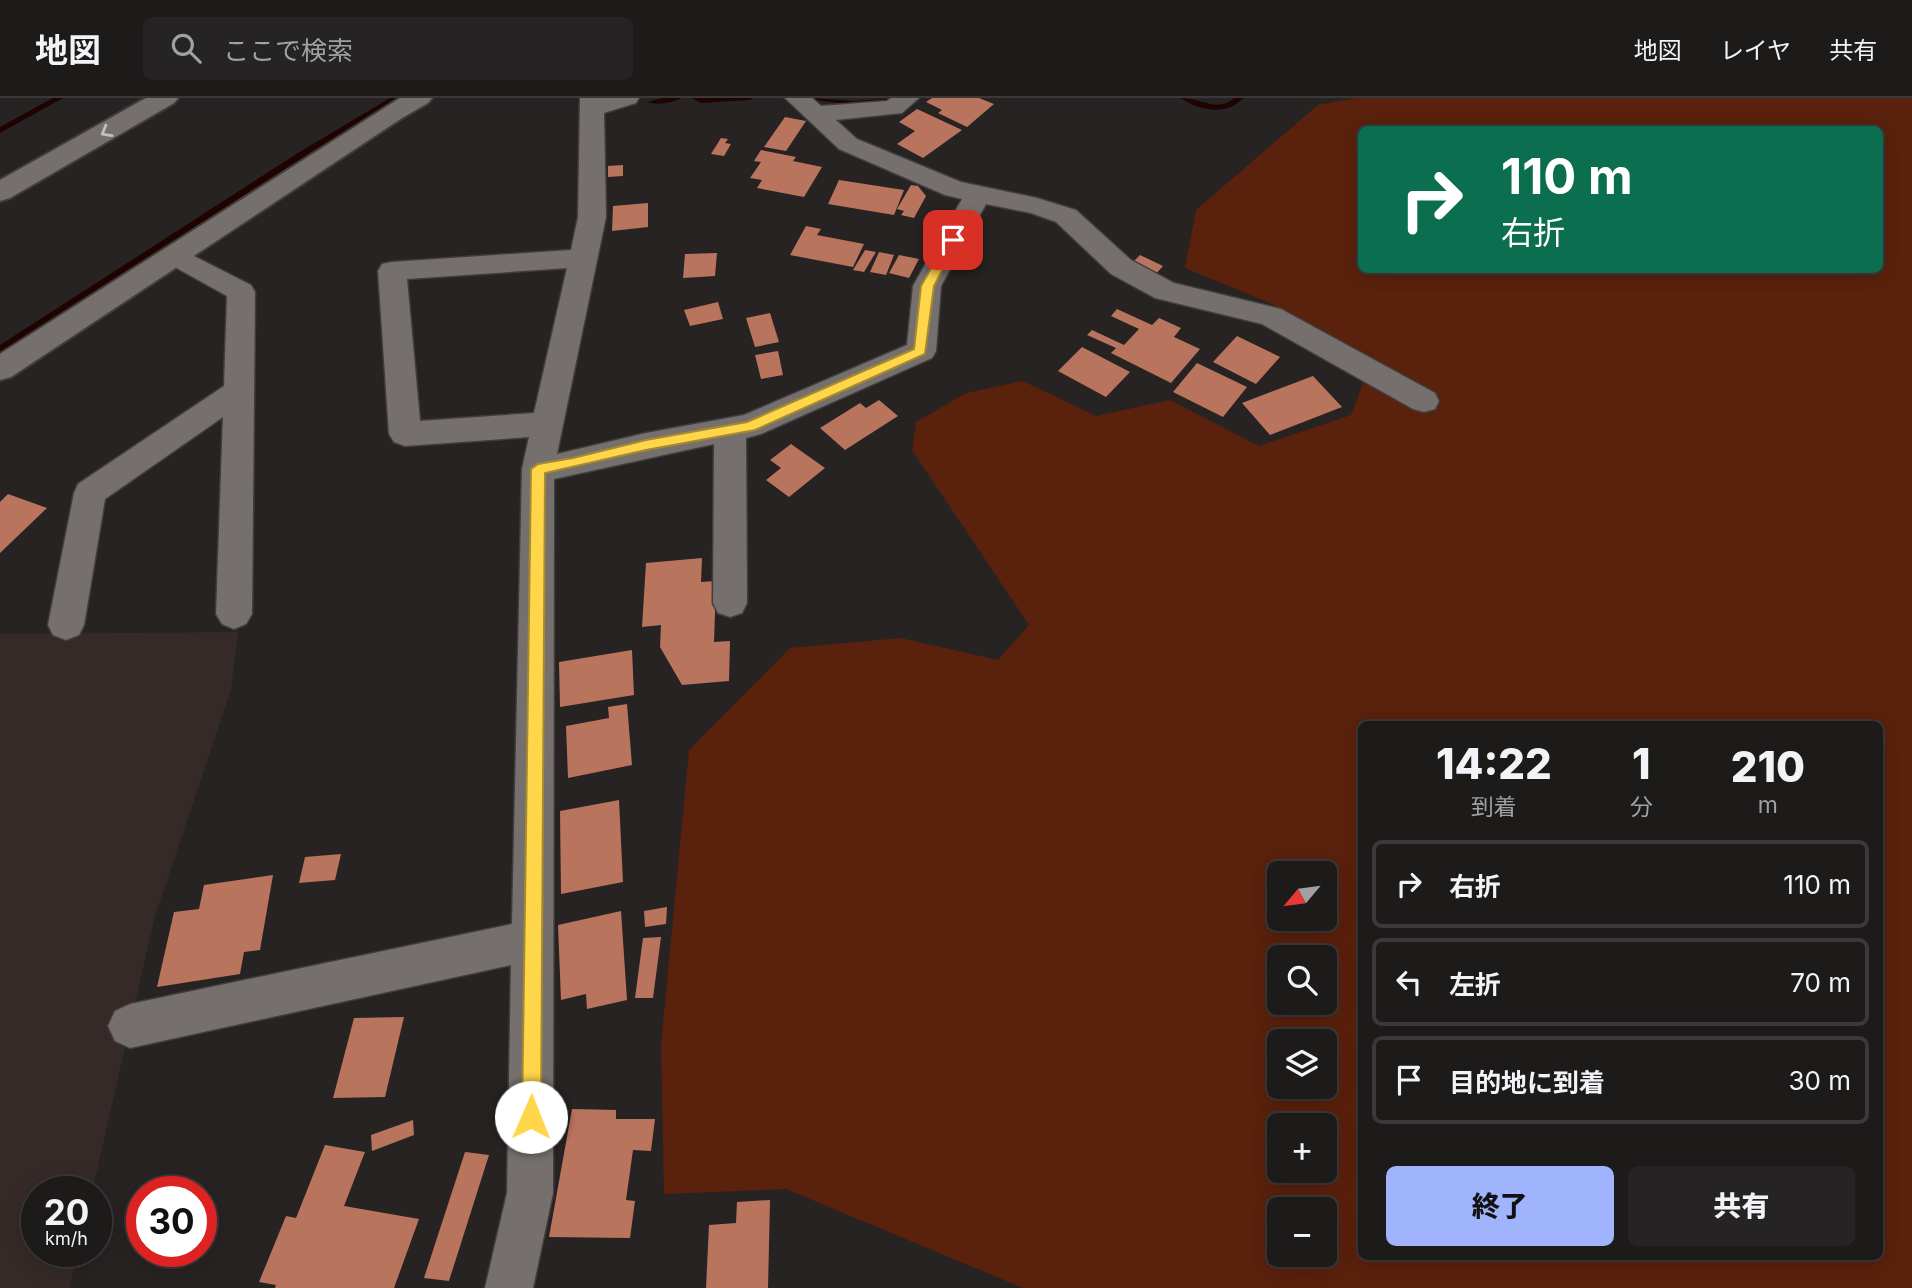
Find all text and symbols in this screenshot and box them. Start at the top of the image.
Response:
search box [143,17,633,80]
icon: search [167,29,205,67]
text: 地図 [35,30,101,70]
text: ここで検索 [223,35,353,66]
text: 地図 [1634,36,1682,65]
text: レイヤ [1720,36,1791,65]
text: 共有 [1829,36,1877,65]
one-way arrow [101,124,113,137]
text: 110 m [1501,147,1633,206]
icon: right [1386,154,1477,245]
pin [923,210,983,270]
text: 右折 [1501,213,1565,252]
icon: arrive [934,221,972,259]
text: 14:22 [1436,738,1552,789]
text: 1 [1632,738,1650,789]
text: 210 [1731,741,1805,792]
text: m [1758,791,1778,819]
text: 到着 [1471,793,1517,821]
text: 分 [1630,793,1653,821]
north arrow [1267,861,1337,931]
map controls [1267,861,1337,1267]
icon: right [1390,865,1428,903]
text: 110 m [1783,869,1851,900]
text: 右折 [1449,871,1501,902]
button: search [1267,945,1337,1015]
icon: left [1390,963,1428,1001]
text: 70 m [1790,967,1851,998]
text: 左折 [1449,969,1501,1000]
button: layers [1267,1029,1337,1099]
icon: arrive [1390,1061,1428,1099]
text: 30 m [1788,1065,1851,1096]
text: 目的地に到着 [1449,1067,1605,1098]
position arrow [494,1080,568,1154]
button: + [1267,1113,1337,1183]
button: 終了 [1386,1166,1614,1246]
button: 共有 [1628,1166,1855,1246]
speed limit sign: 30 [126,1176,217,1267]
text: 20 [44,1191,89,1233]
button: − [1267,1197,1337,1267]
text: km/h [45,1228,88,1249]

